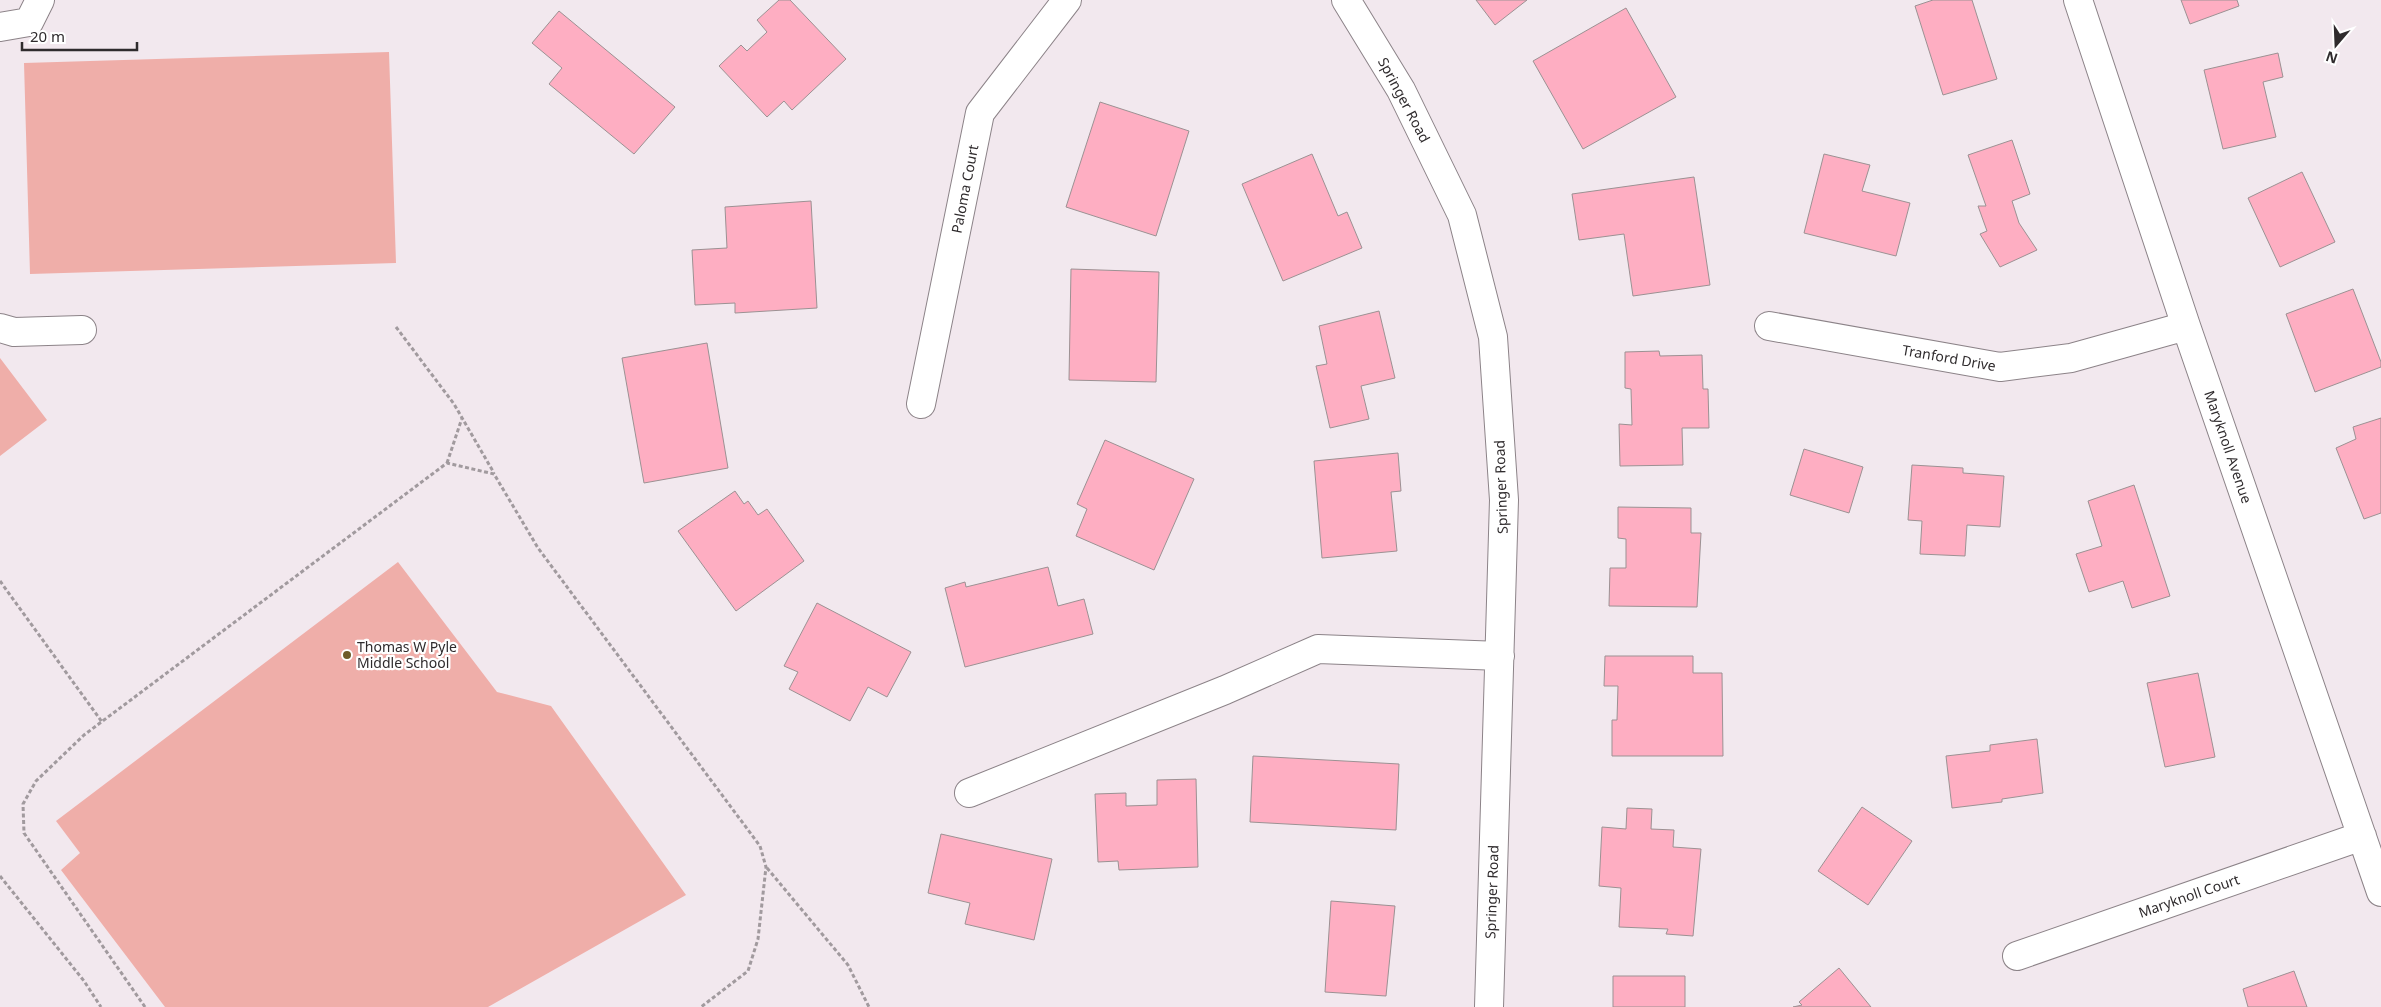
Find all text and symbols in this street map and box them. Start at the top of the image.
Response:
scale bar [22,20,138,52]
north arrow [2311,20,2361,70]
text: 20 m [30,26,65,46]
text: N [2323,47,2340,69]
street label: Springer Road [1374,54,1435,146]
street label: Paloma Court [947,143,982,235]
street label: Tranford Drive [1901,340,1997,375]
street label: Maryknoll Avenue [2200,388,2257,506]
street label: Springer Road [1489,440,1512,534]
place label: Thomas W Pyle Middle School [357,637,457,672]
marker: Thomas W Pyle Middle School [341,649,353,661]
street label: Springer Road [1480,845,1503,939]
street label: Maryknoll Court [2136,869,2242,922]

